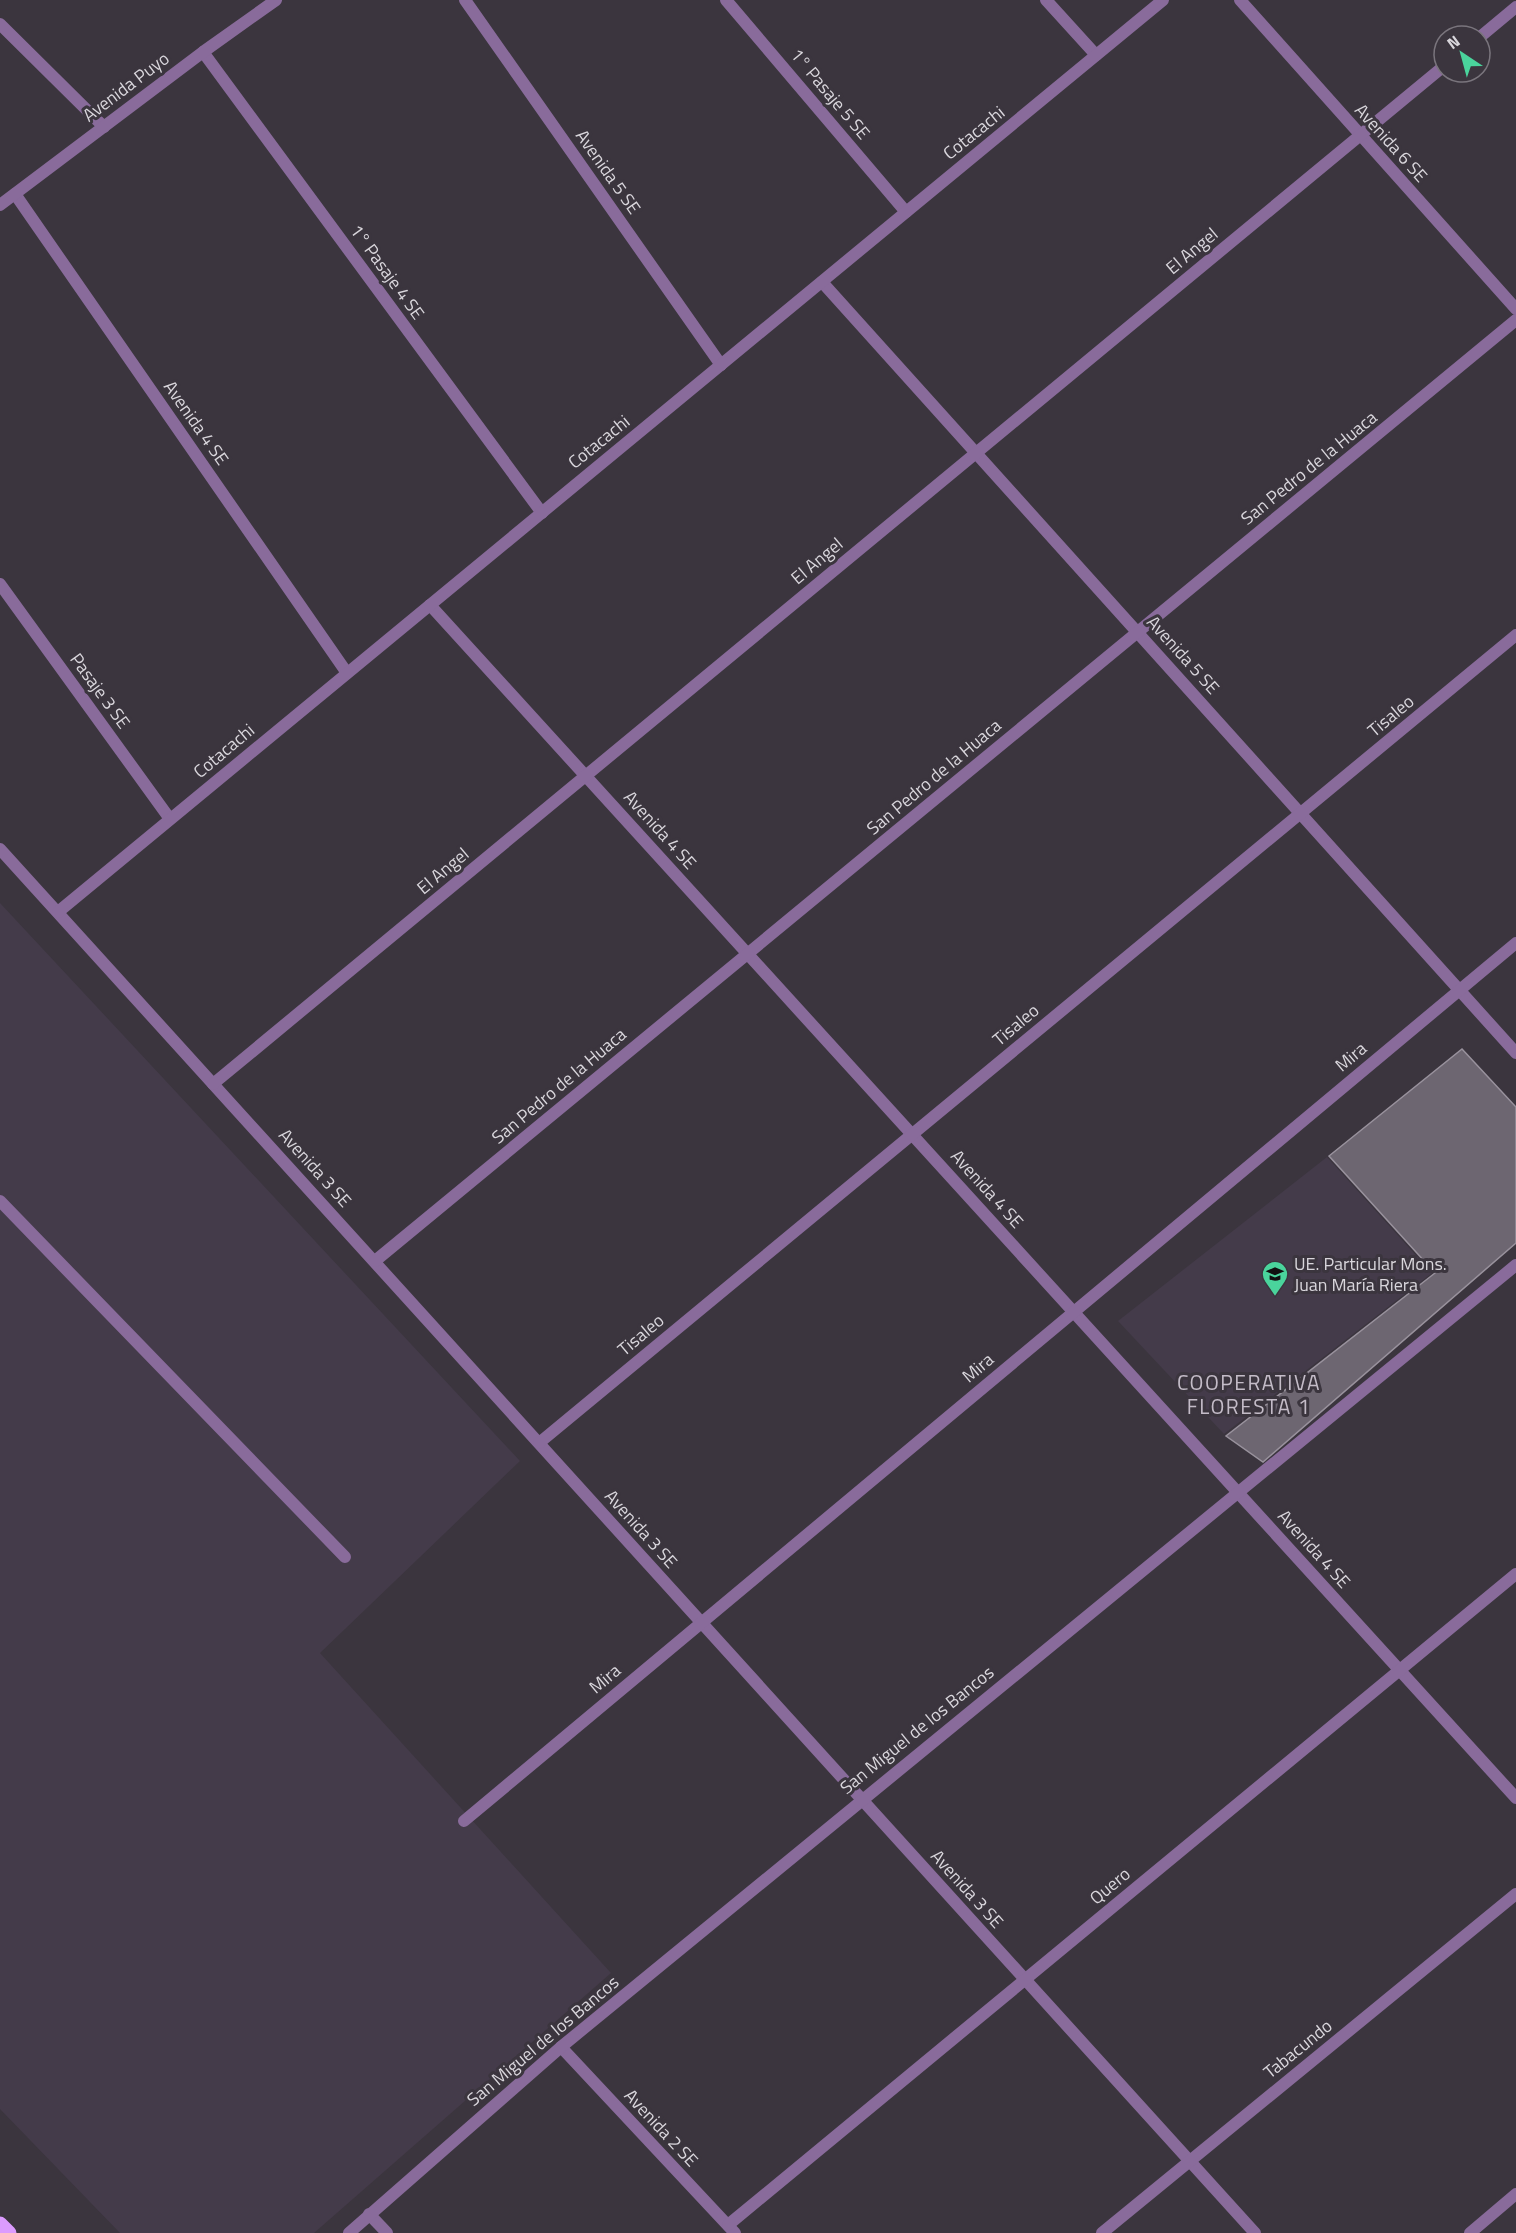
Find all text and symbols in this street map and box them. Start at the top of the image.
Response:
north arrow [1432,24,1492,84]
text: N [1442,29,1465,55]
street label: 1° Pasaje 5 SE [784,42,877,145]
street label: Avenida Puyo [77,45,175,128]
street label: Avenida 6 SE [1349,97,1434,188]
street label: Cotacachi [937,99,1010,166]
street label: Avenida 5 SE [569,124,648,220]
street label: 1° Pasaje 4 SE [344,219,431,325]
street label: El Angel [1160,221,1224,281]
street label: Avenida 4 SE [157,375,236,471]
street label: San Pedro de la Huaca [1235,404,1383,531]
street label: Cotacachi [562,408,635,475]
street label: El Angel [785,531,849,591]
street label: Avenida 5 SE [1141,609,1226,700]
street label: Pasaje 3 SE [64,647,137,734]
street label: Tisaleo [1361,688,1420,743]
street label: San Pedro de la Huaca [860,712,1007,841]
street label: Cotacachi [187,717,260,784]
street label: Avenida 4 SE [618,784,703,875]
street label: El Angel [411,841,475,901]
street label: Tisaleo [986,997,1045,1052]
street label: San Pedro de la Huaca [485,1021,632,1150]
street label: Mira [1329,1035,1372,1078]
street label: Avenida 3 SE [273,1122,358,1213]
street label: Avenida 4 SE [945,1143,1030,1234]
place label: UE. Particular Mons. Juan María Riera [1294,1250,1447,1298]
school or university icon: UE. Particular Mons. Juan María Riera [1260,1259,1290,1297]
street label: Tisaleo [611,1307,670,1362]
street label: Mira [956,1346,999,1389]
district label: COOPERATIVA FLORESTA 1 [1177,1366,1321,1422]
street label: Avenida 3 SE [599,1483,684,1574]
street label: Avenida 4 SE [1272,1503,1357,1594]
street label: Mira [583,1657,626,1700]
street label: San Miguel de los Bancos [834,1659,1000,1800]
street label: Avenida 3 SE [925,1843,1010,1934]
street label: Quero [1083,1860,1136,1911]
street label: San Miguel de los Bancos [461,1969,625,2112]
street label: Tabacundo [1258,2012,1338,2085]
street label: Avenida 2 SE [618,2083,705,2173]

